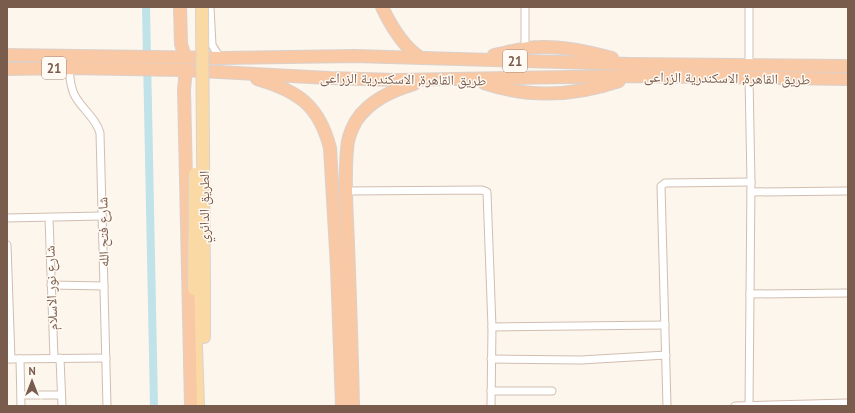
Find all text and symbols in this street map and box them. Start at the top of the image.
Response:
road number: 21 [503,50,527,72]
road number: 21 [42,57,66,79]
street label: طريق القاهرة, الاسكندرية الزراعى [644,68,810,89]
street label: طريق القاهرة, الاسكندرية الزراعى [320,69,486,90]
street label: الطريق الدائري [195,171,216,243]
street label: شارع فتح الله [93,197,114,267]
street label: شارع نور الاسلام [41,245,62,331]
north arrow [12,361,52,401]
text: N [28,364,36,378]

